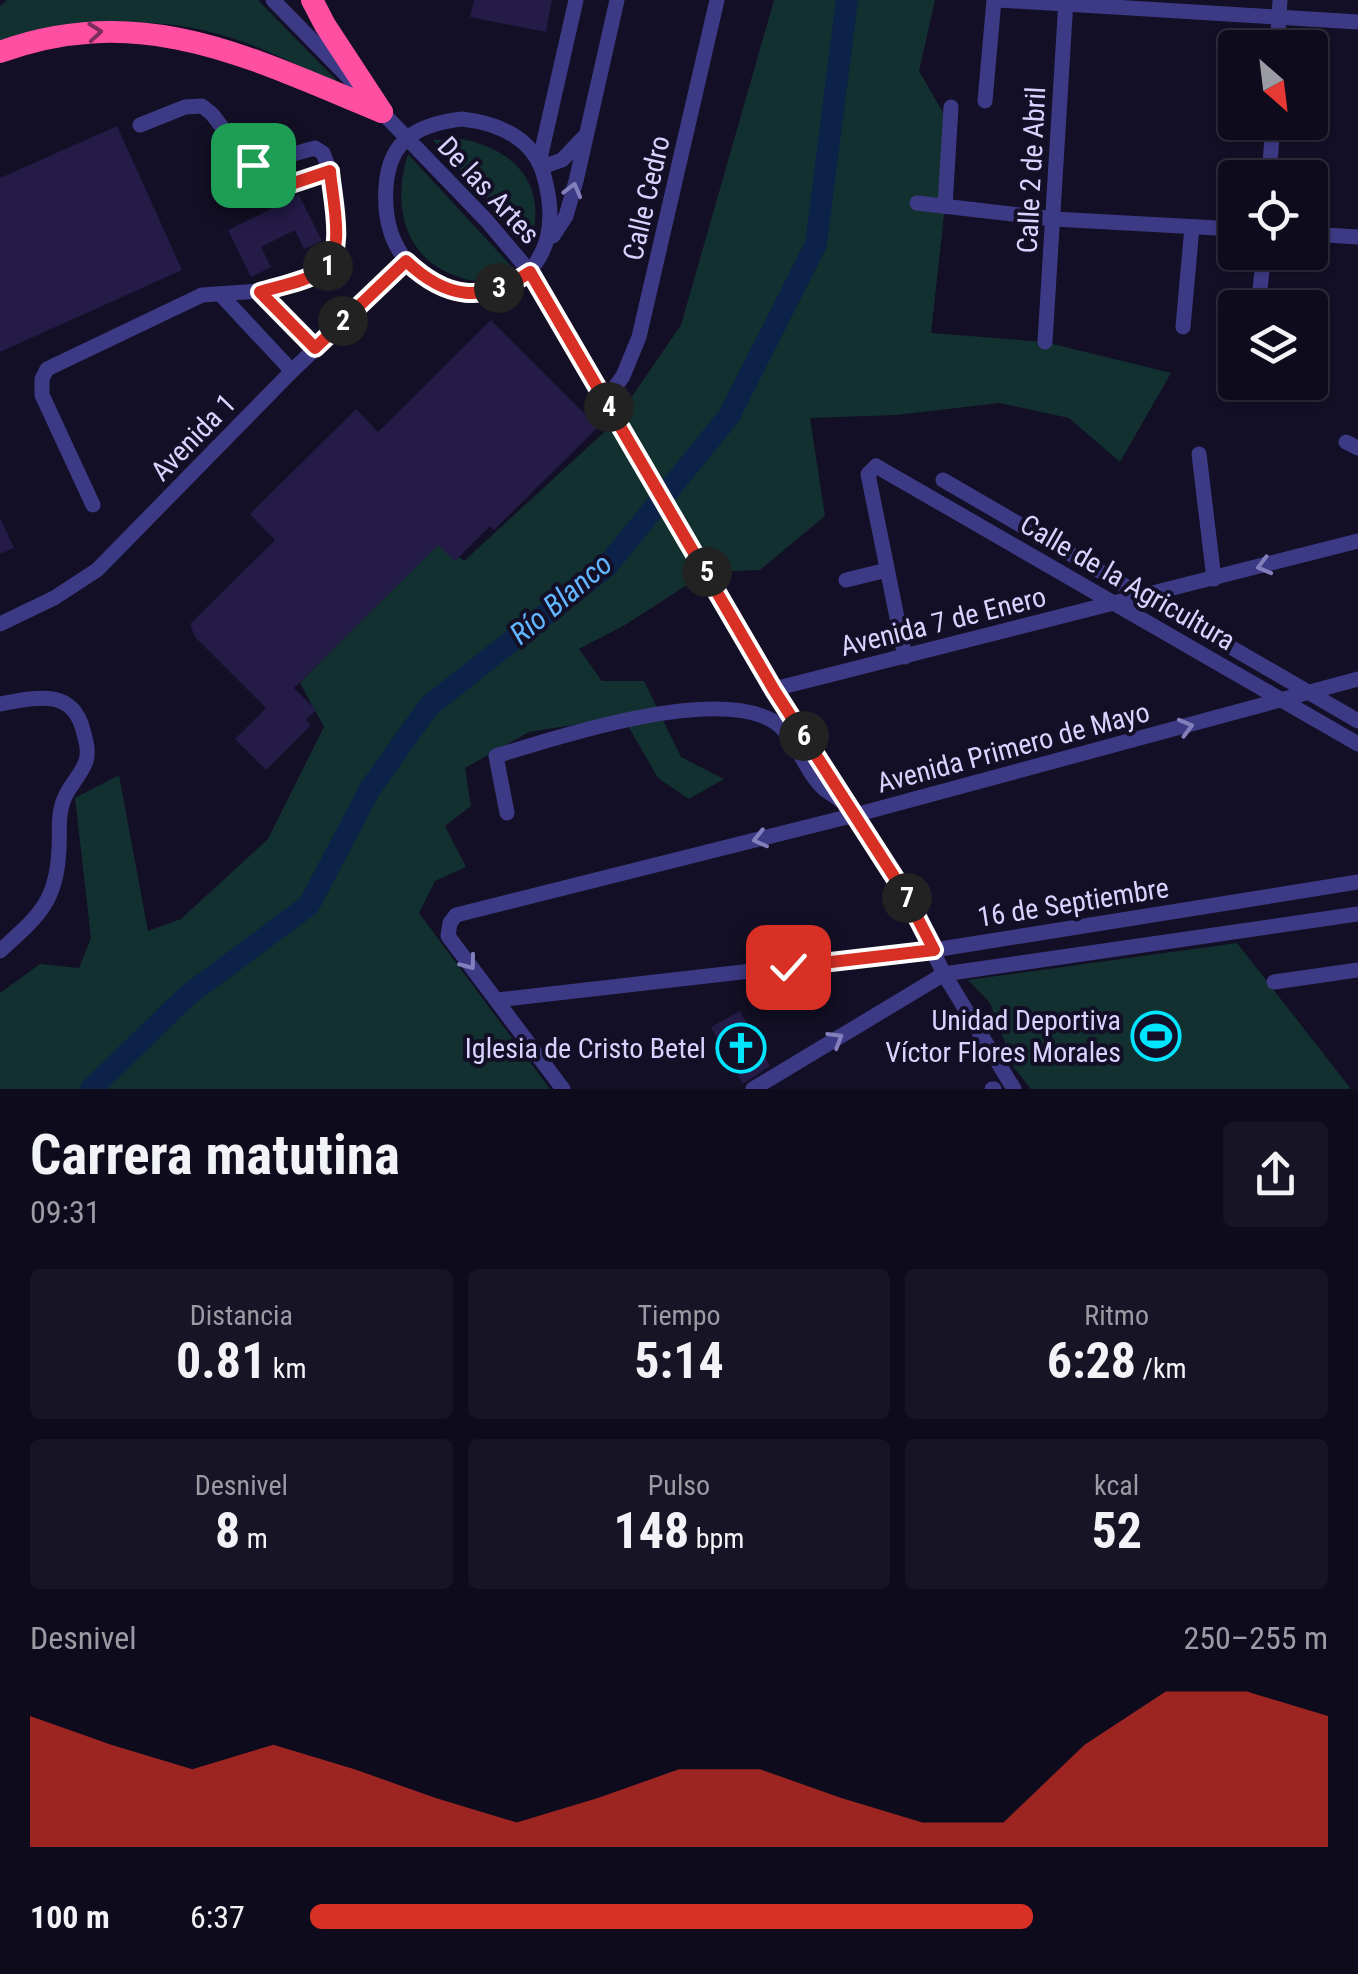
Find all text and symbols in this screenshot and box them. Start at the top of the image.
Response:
one-way arrow [87,22,103,44]
north arrow [1218,30,1328,140]
map controls [1218,30,1328,400]
street label: Calle 2 de Abril [1011,86,1052,254]
pin [211,123,296,208]
street label: De las Artes [431,130,546,251]
street label: Calle Cedro [616,133,677,264]
icon: arrive [226,138,281,193]
button: locate [1218,160,1328,270]
one-way arrow [562,182,583,199]
pin: 1 [303,241,353,291]
text: 1 [321,249,335,282]
pin: 3 [474,263,524,313]
text: 3 [492,271,506,304]
button: layers [1218,290,1328,400]
pin: 2 [318,296,368,346]
text: 2 [336,304,350,337]
pin: 4 [584,382,634,432]
street label: Avenida 1 [144,387,243,488]
text: 4 [602,390,616,423]
street label: Calle de la Agricultura [1015,508,1241,657]
water label: Río Blanco [503,546,619,651]
pin: 5 [682,547,732,597]
text: 5 [700,555,714,588]
one-way arrow [1256,555,1273,576]
street label: Avenida 7 de Enero [837,580,1049,663]
street label: Avenida Primero de Mayo [873,695,1153,800]
pin: 6 [779,711,829,761]
one-way arrow [1177,718,1194,739]
text: 6 [797,719,811,752]
one-way arrow [752,827,769,848]
street label: 16 de Septiembre [975,871,1171,934]
pin: 7 [882,873,932,923]
text: 7 [900,881,914,914]
pin [746,925,831,1010]
icon: check [761,940,816,995]
one-way arrow [457,952,474,970]
place label: Unidad Deportiva Víctor Flores Morales [885,1004,1121,1069]
sports icon: Unidad Deportiva Víctor Flores Morales [1130,1010,1182,1062]
church icon: Iglesia de Cristo Betel [715,1022,767,1074]
place label: Iglesia de Cristo Betel [465,1032,706,1065]
one-way arrow [825,1032,843,1051]
button: share [1223,1122,1328,1227]
text: Carrera matutina [30,1123,400,1187]
text: 09:31 [30,1193,101,1231]
text: Distancia [190,1299,293,1332]
text: Tiempo [637,1299,721,1332]
text: Ritmo [1084,1299,1149,1332]
text: 0.81 [176,1332,266,1390]
text: 5:14 [634,1332,724,1390]
text: 6:28 [1047,1332,1136,1390]
text: km [266,1352,307,1385]
text: /km [1136,1352,1187,1385]
text: Desnivel [195,1469,288,1502]
text: Pulso [648,1469,710,1502]
text: kcal [1094,1469,1139,1502]
text: 8 [215,1502,240,1560]
text: 148 [614,1502,689,1560]
text: 52 [1091,1502,1142,1560]
text: m [240,1522,268,1555]
text: bpm [689,1522,744,1555]
text: Desnivel [30,1619,137,1657]
text: 250–255 m [1183,1619,1328,1657]
text: 100 m [30,1898,110,1936]
text: 6:37 [190,1898,245,1936]

